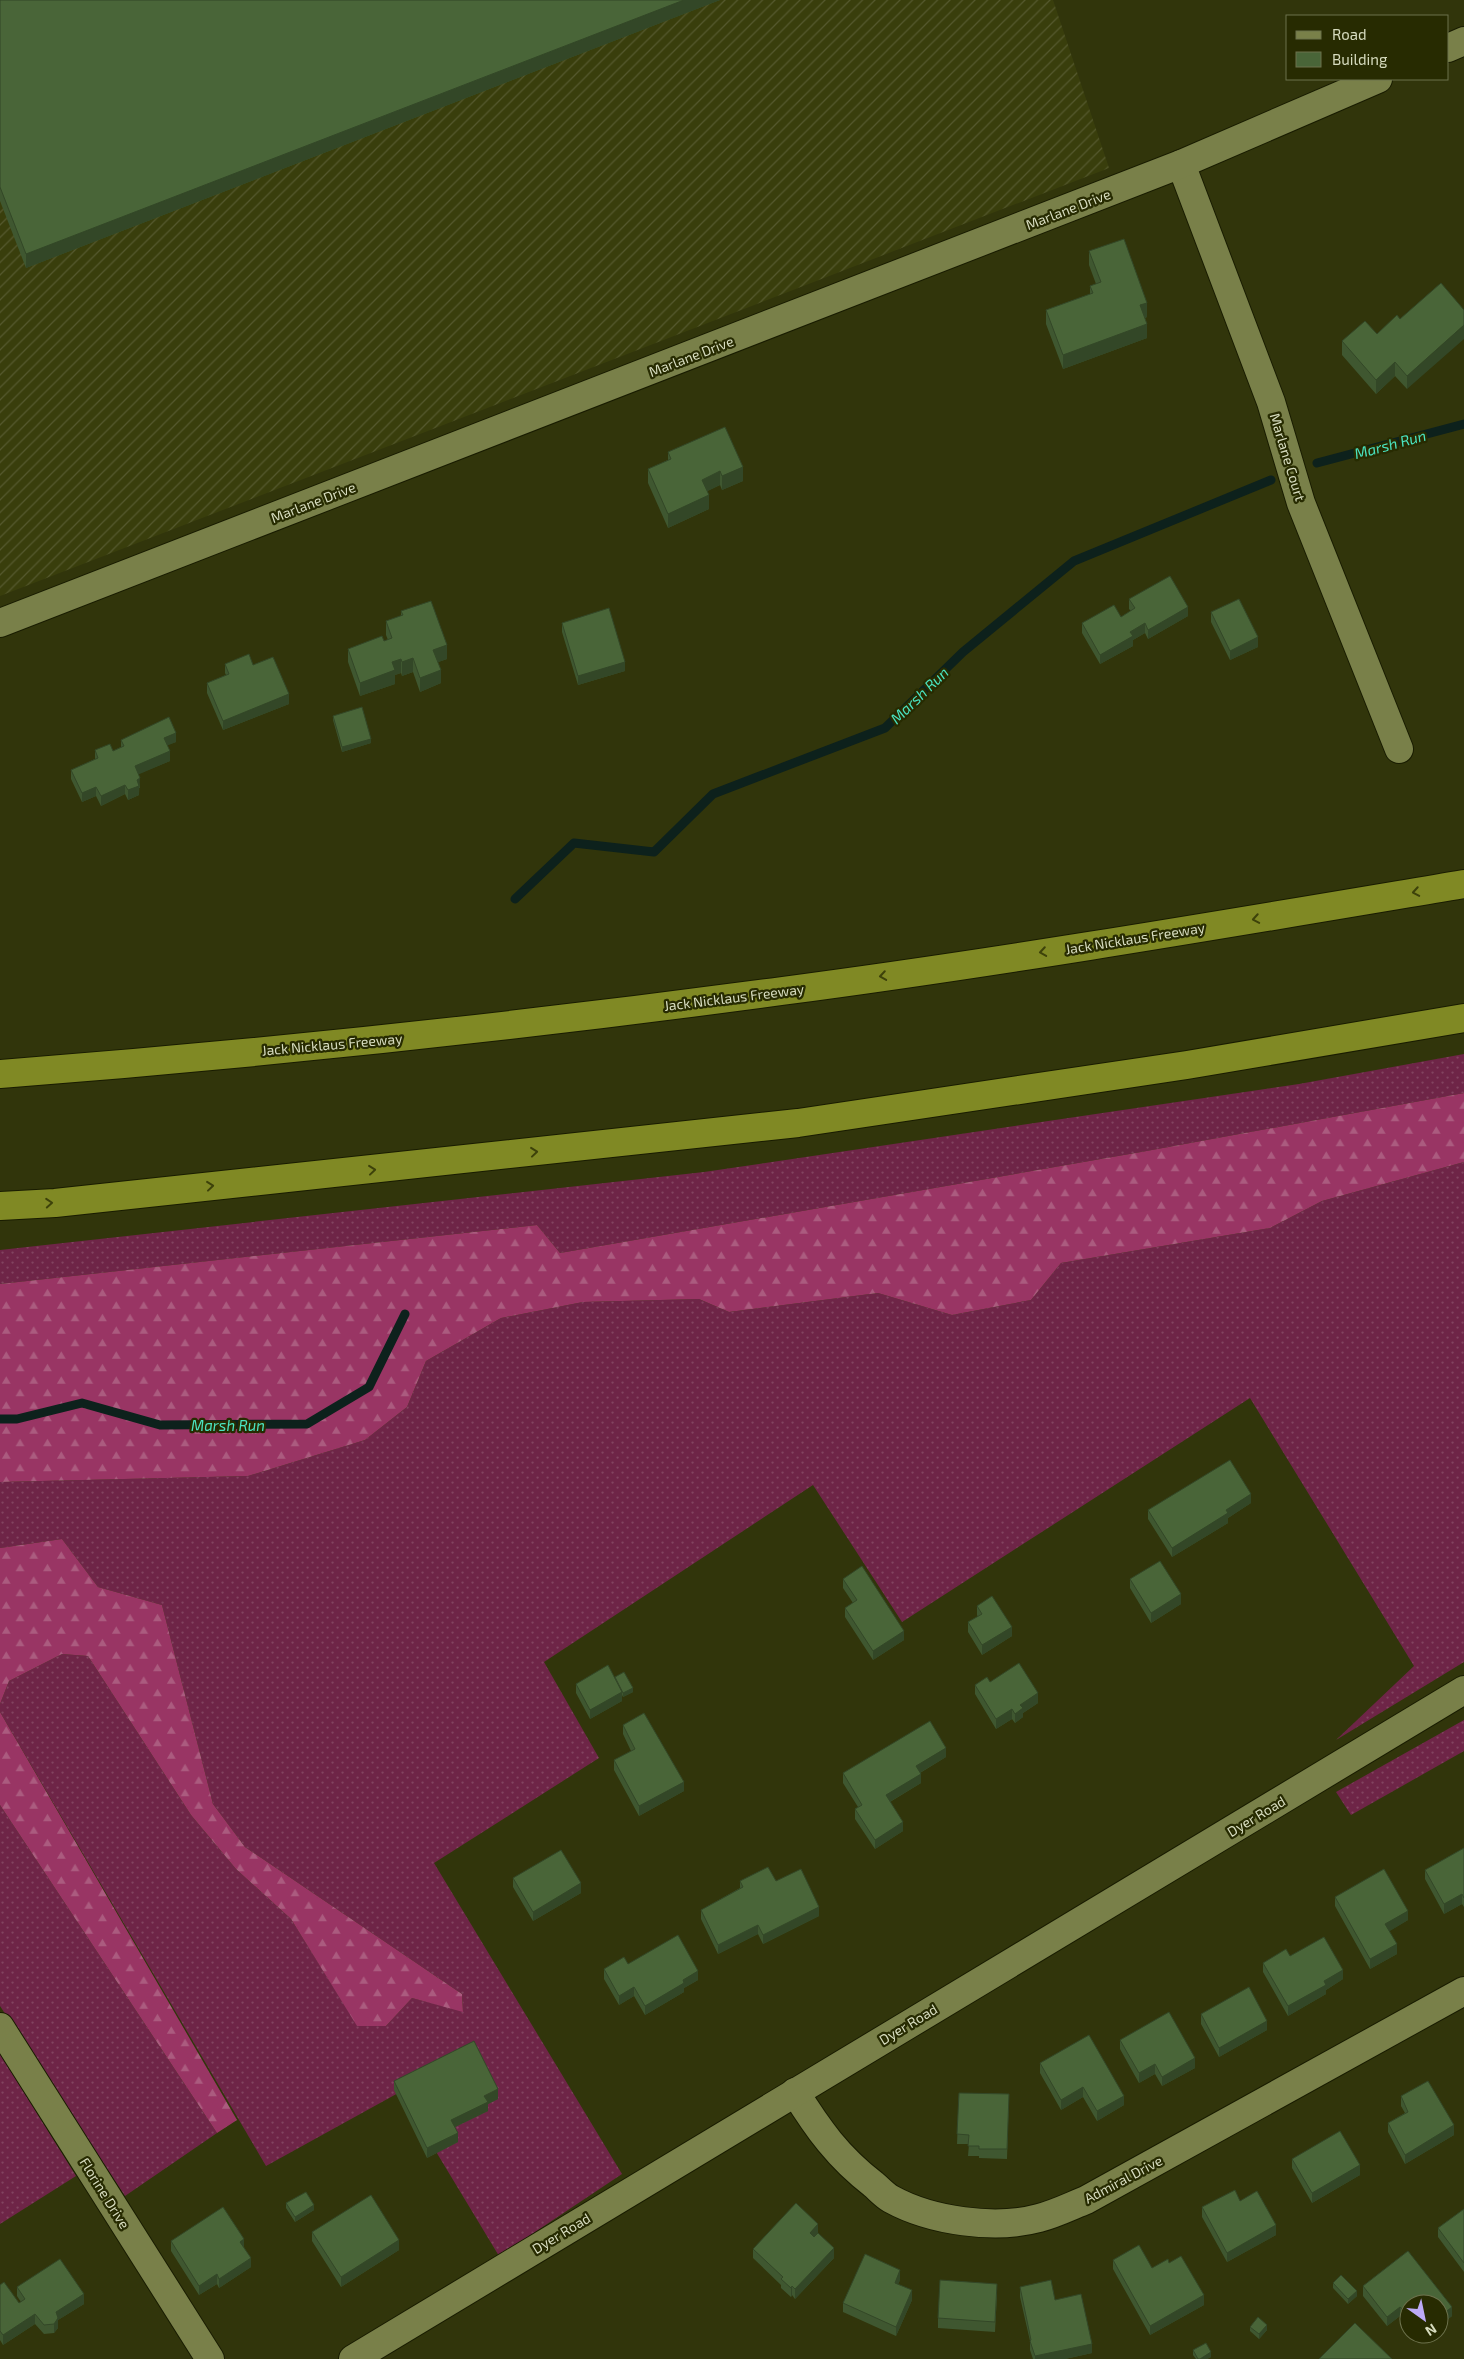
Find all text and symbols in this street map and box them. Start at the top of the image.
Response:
legend [1286,15,1449,80]
text: Road [1332,25,1367,43]
text: Building [1332,50,1388,68]
street label: Marlane Drive [1023,185,1113,233]
street label: Marlane Drive [646,332,736,380]
street label: Marlane Court [1267,411,1309,503]
water label: Marsh Run [1352,426,1428,462]
street label: Marlane Drive [268,478,358,526]
water label: Marsh Run [886,663,952,727]
one-way arrow [1412,886,1420,896]
one-way arrow [1251,913,1259,924]
street label: Jack Nicklaus Freeway [1064,918,1207,957]
one-way arrow [1039,947,1048,957]
one-way arrow [878,971,887,981]
street label: Jack Nicklaus Freeway [663,980,806,1014]
street label: Jack Nicklaus Freeway [261,1029,404,1059]
one-way arrow [530,1147,538,1158]
one-way arrow [368,1165,376,1176]
one-way arrow [207,1181,215,1192]
one-way arrow [45,1197,53,1208]
water label: Marsh Run [191,1416,265,1434]
street label: Dyer Road [1224,1792,1288,1840]
street label: Dyer Road [876,2000,940,2048]
street label: Admiral Drive [1081,2151,1165,2207]
street label: Florine Drive [76,2154,134,2232]
street label: Dyer Road [529,2209,593,2257]
north arrow [1399,2294,1449,2344]
text: N [1422,2320,1440,2340]

